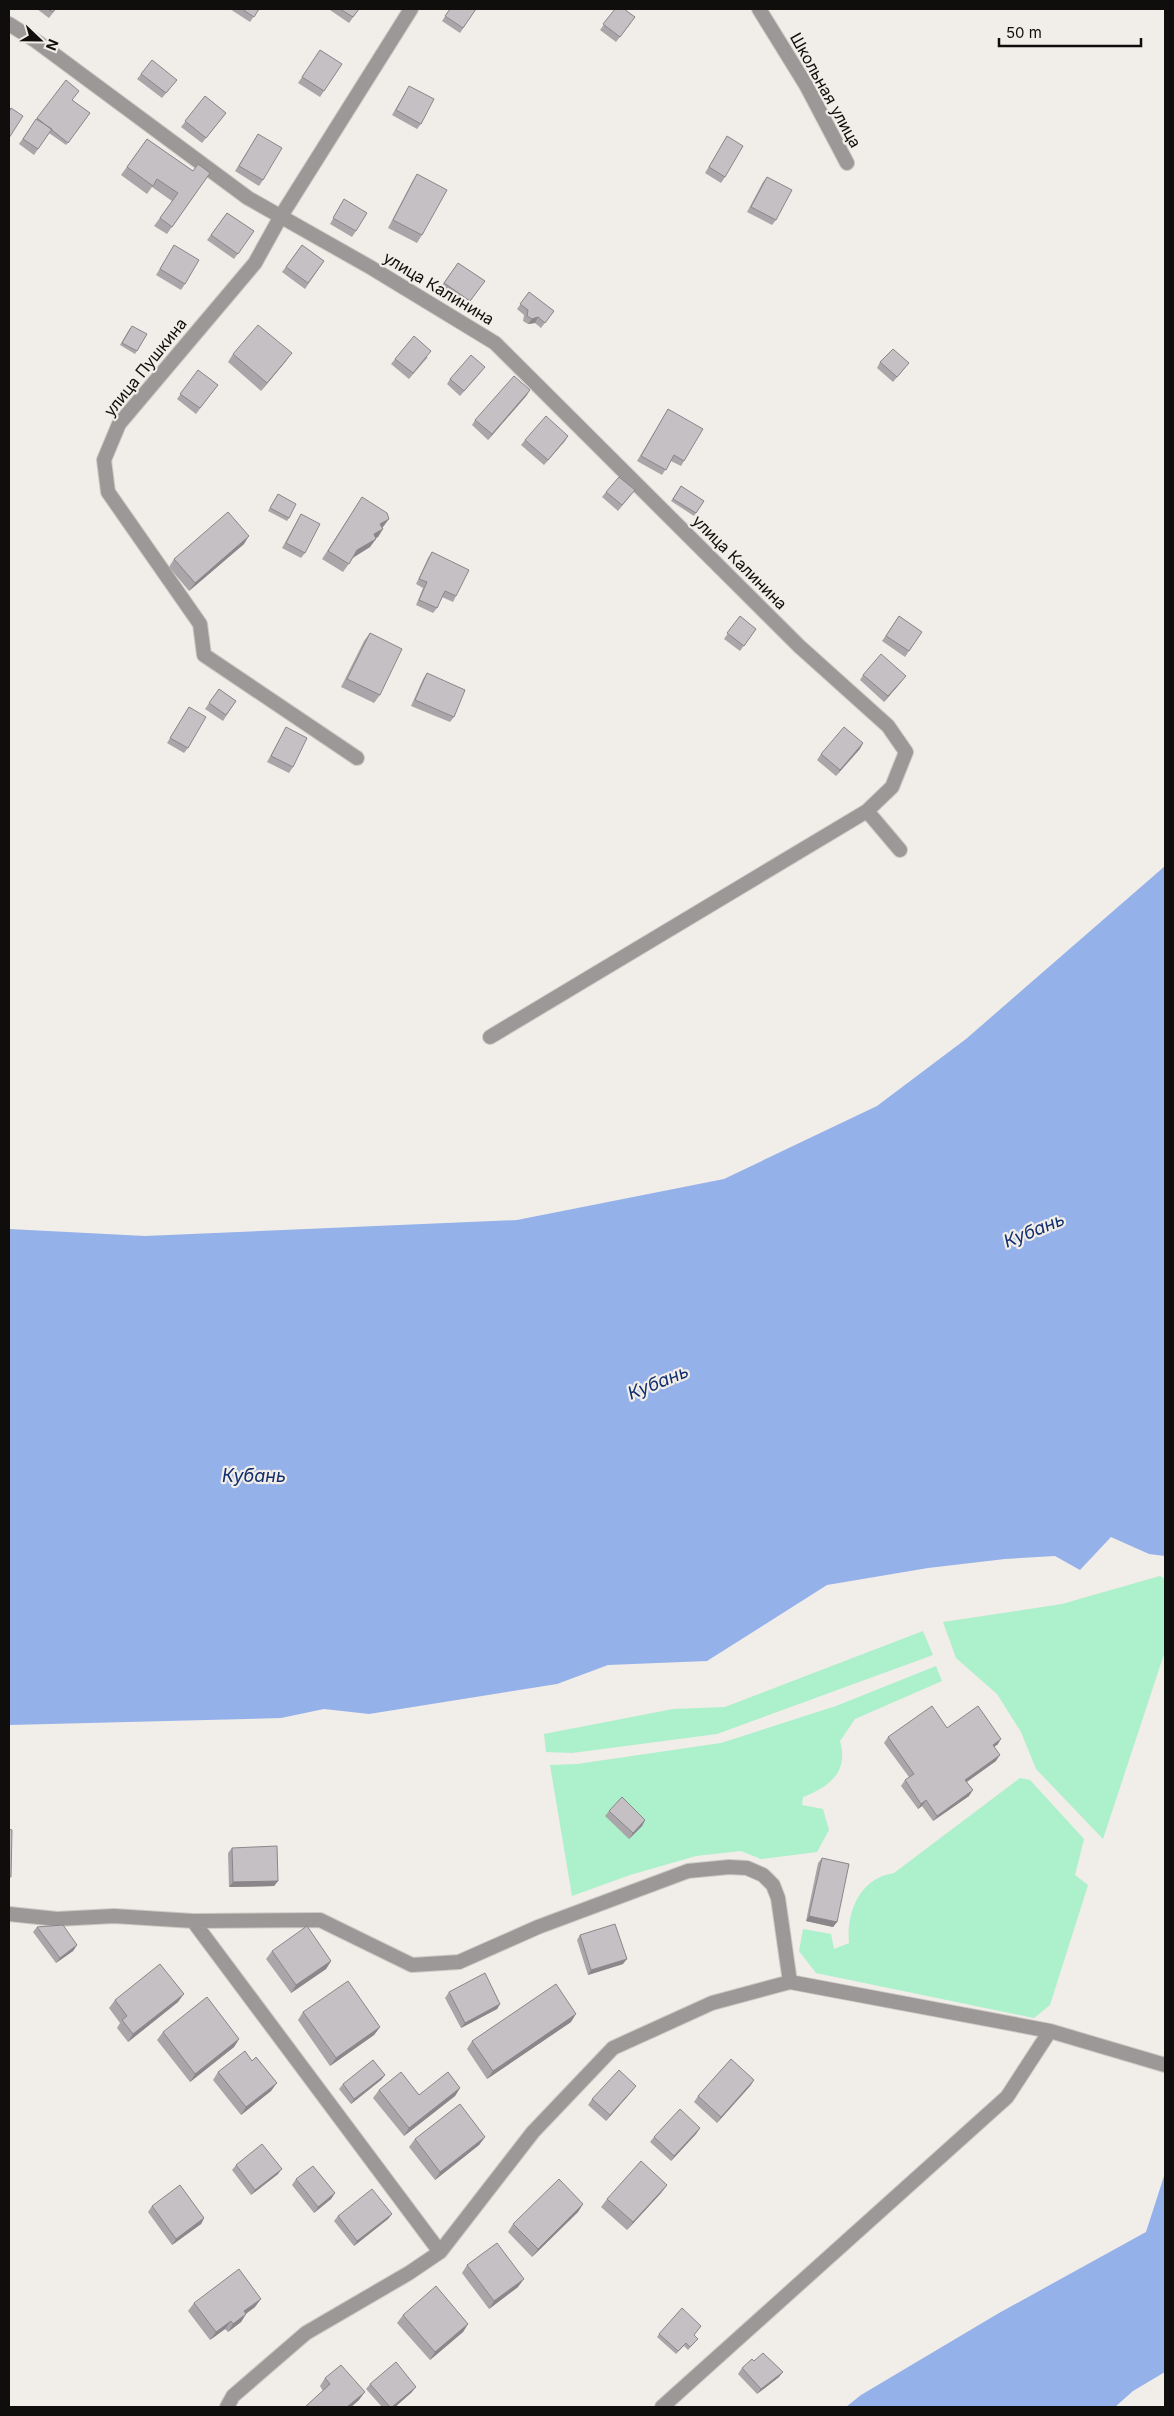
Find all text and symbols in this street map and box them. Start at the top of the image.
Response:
north arrow [15,15,65,65]
scale bar [999,15,1142,47]
text: 50 m [1006,23,1042,42]
street label: Школьная улица [786,29,866,151]
text: N [43,37,62,53]
street label: улица Калинина [380,247,498,329]
street label: улица Пушкина [99,314,191,420]
street label: улица Калинина [688,510,792,614]
water label: Кубань [1000,1208,1068,1252]
water label: Кубань [624,1360,692,1404]
water label: Кубань [222,1465,286,1486]

